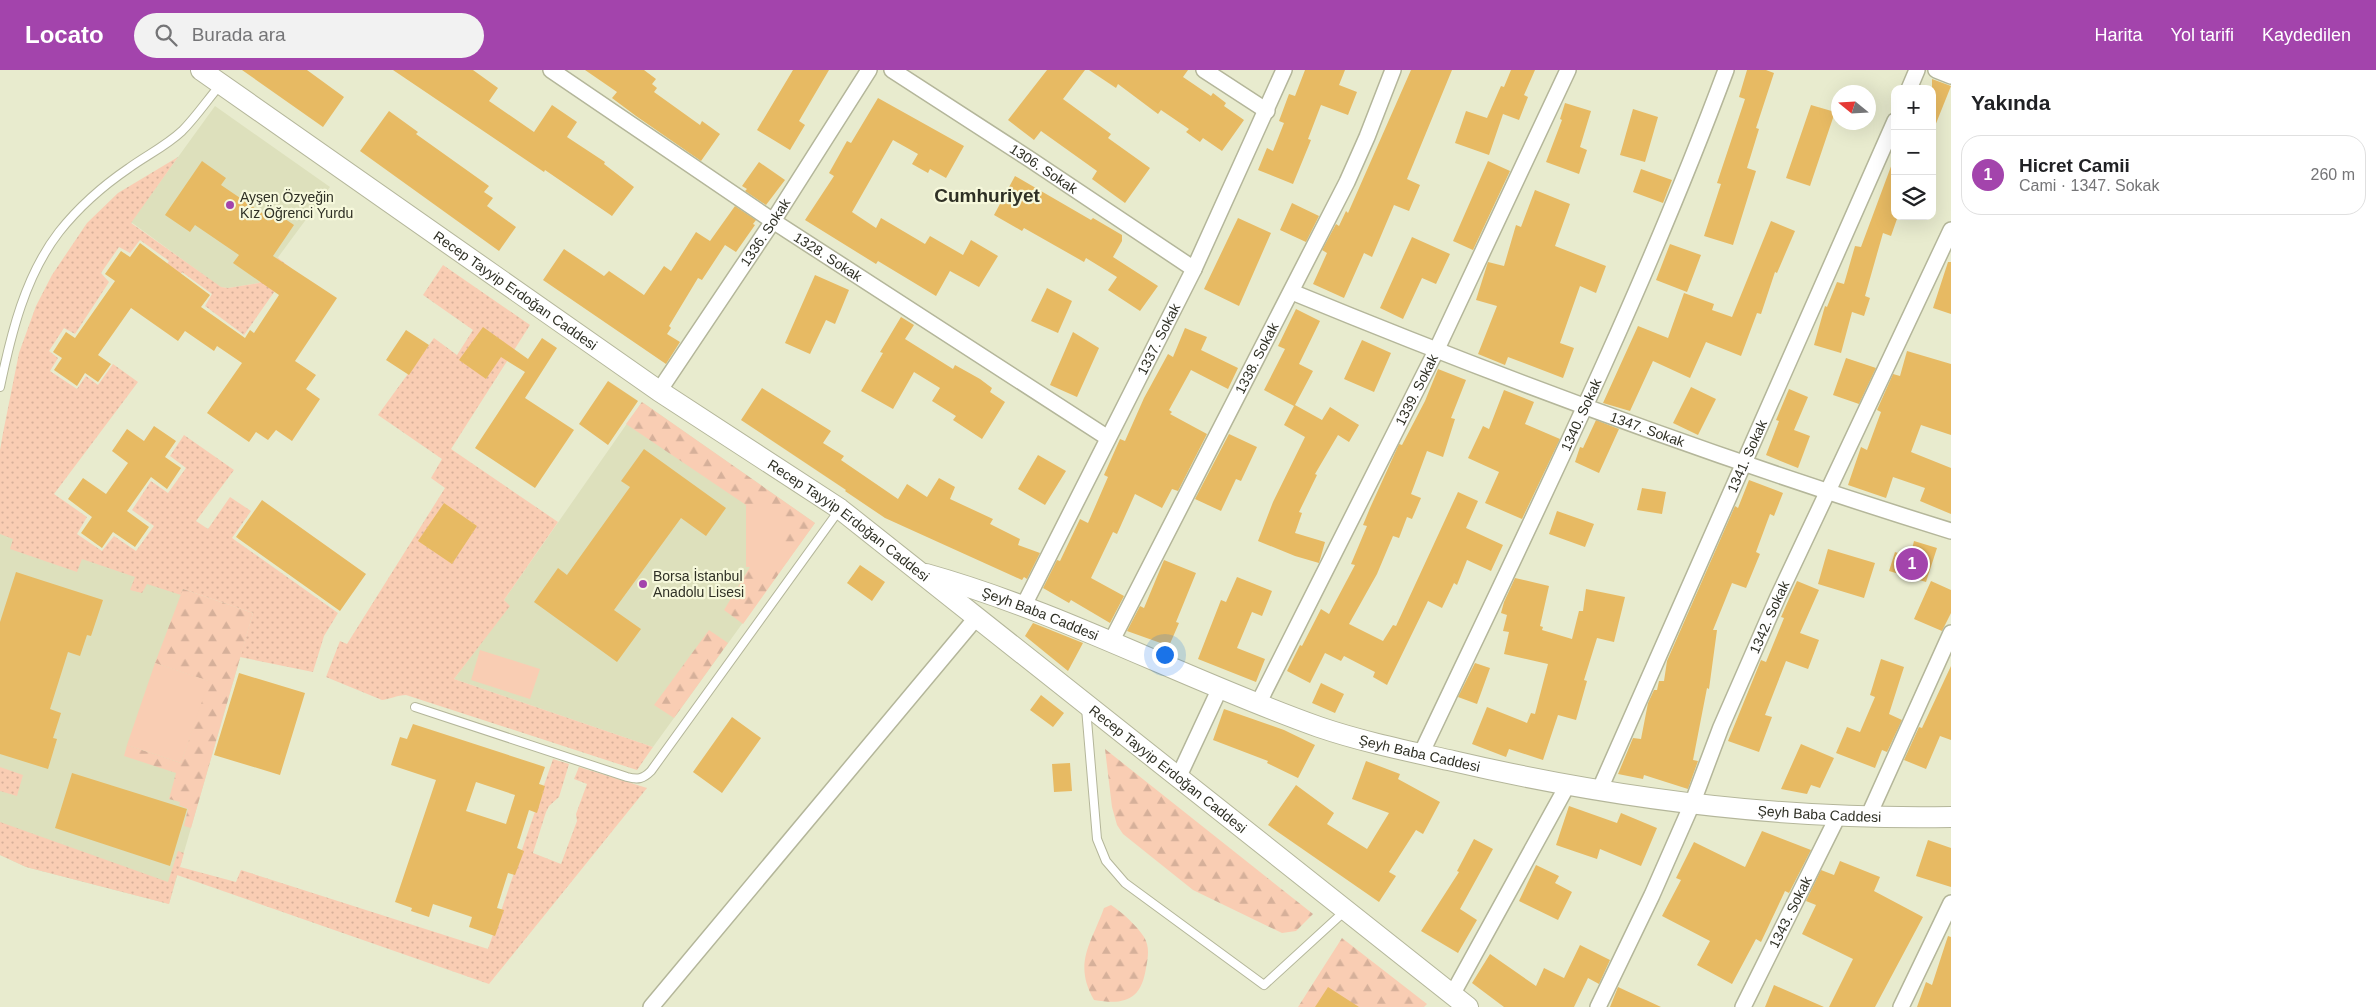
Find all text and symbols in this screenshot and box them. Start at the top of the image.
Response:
search box [134,13,484,58]
text: Locato [25,21,104,48]
icon: search [152,21,180,49]
text: Burada ara [192,24,286,45]
text: Harita [2095,25,2143,45]
text: Yol tarifi [2171,25,2234,45]
text: Kaydedilen [2262,25,2351,45]
north arrow [1831,85,1876,130]
map controls [1891,85,1936,220]
button: + [1891,85,1936,130]
text: Yakında [1971,91,2050,114]
button: − [1891,130,1936,175]
street label: 1306. Sokak [1007,140,1081,197]
text: Hicret Camii [2019,155,2130,176]
text: 1 [1984,166,1992,183]
text: 260 m [2311,166,2355,183]
button: layers [1891,175,1936,220]
text: Cami · 1347. Sokak [2019,177,2160,194]
district label: Cumhuriyet [934,185,1040,206]
place label: Ayşen Özyeğin Kız Öğrenci Yurdu [240,188,353,221]
street label: 1336. Sokak [737,195,794,269]
marker: Ayşen Özyeğin Kız Öğrenci Yurdu [224,199,236,211]
street label: Recep Tayyip Erdoğan Caddesi [431,228,600,353]
street label: 1328. Sokak [791,229,866,285]
street label: 1337. Sokak [1134,300,1184,377]
street label: 1338. Sokak [1232,319,1282,396]
street label: 1339. Sokak [1392,350,1442,428]
street label: 1340. Sokak [1558,375,1605,454]
street label: 1347. Sokak [1608,409,1688,450]
street label: 1341. Sokak [1724,416,1770,495]
street label: Recep Tayyip Erdoğan Caddesi [765,456,932,585]
pin: 1 [1896,545,1928,583]
place label: Borsa İstanbul Anadolu Lisesi [653,567,744,600]
street label: 1342. Sokak [1746,577,1793,656]
marker: Borsa İstanbul Anadolu Lisesi [637,578,649,590]
street label: Şeyh Baba Caddesi [980,584,1101,644]
your location [1152,642,1178,668]
street label: Recep Tayyip Erdoğan Caddesi [1086,702,1250,836]
street label: Şeyh Baba Caddesi [1357,731,1482,775]
street label: Şeyh Baba Caddesi [1757,802,1881,825]
street label: 1343. Sokak [1766,873,1815,951]

